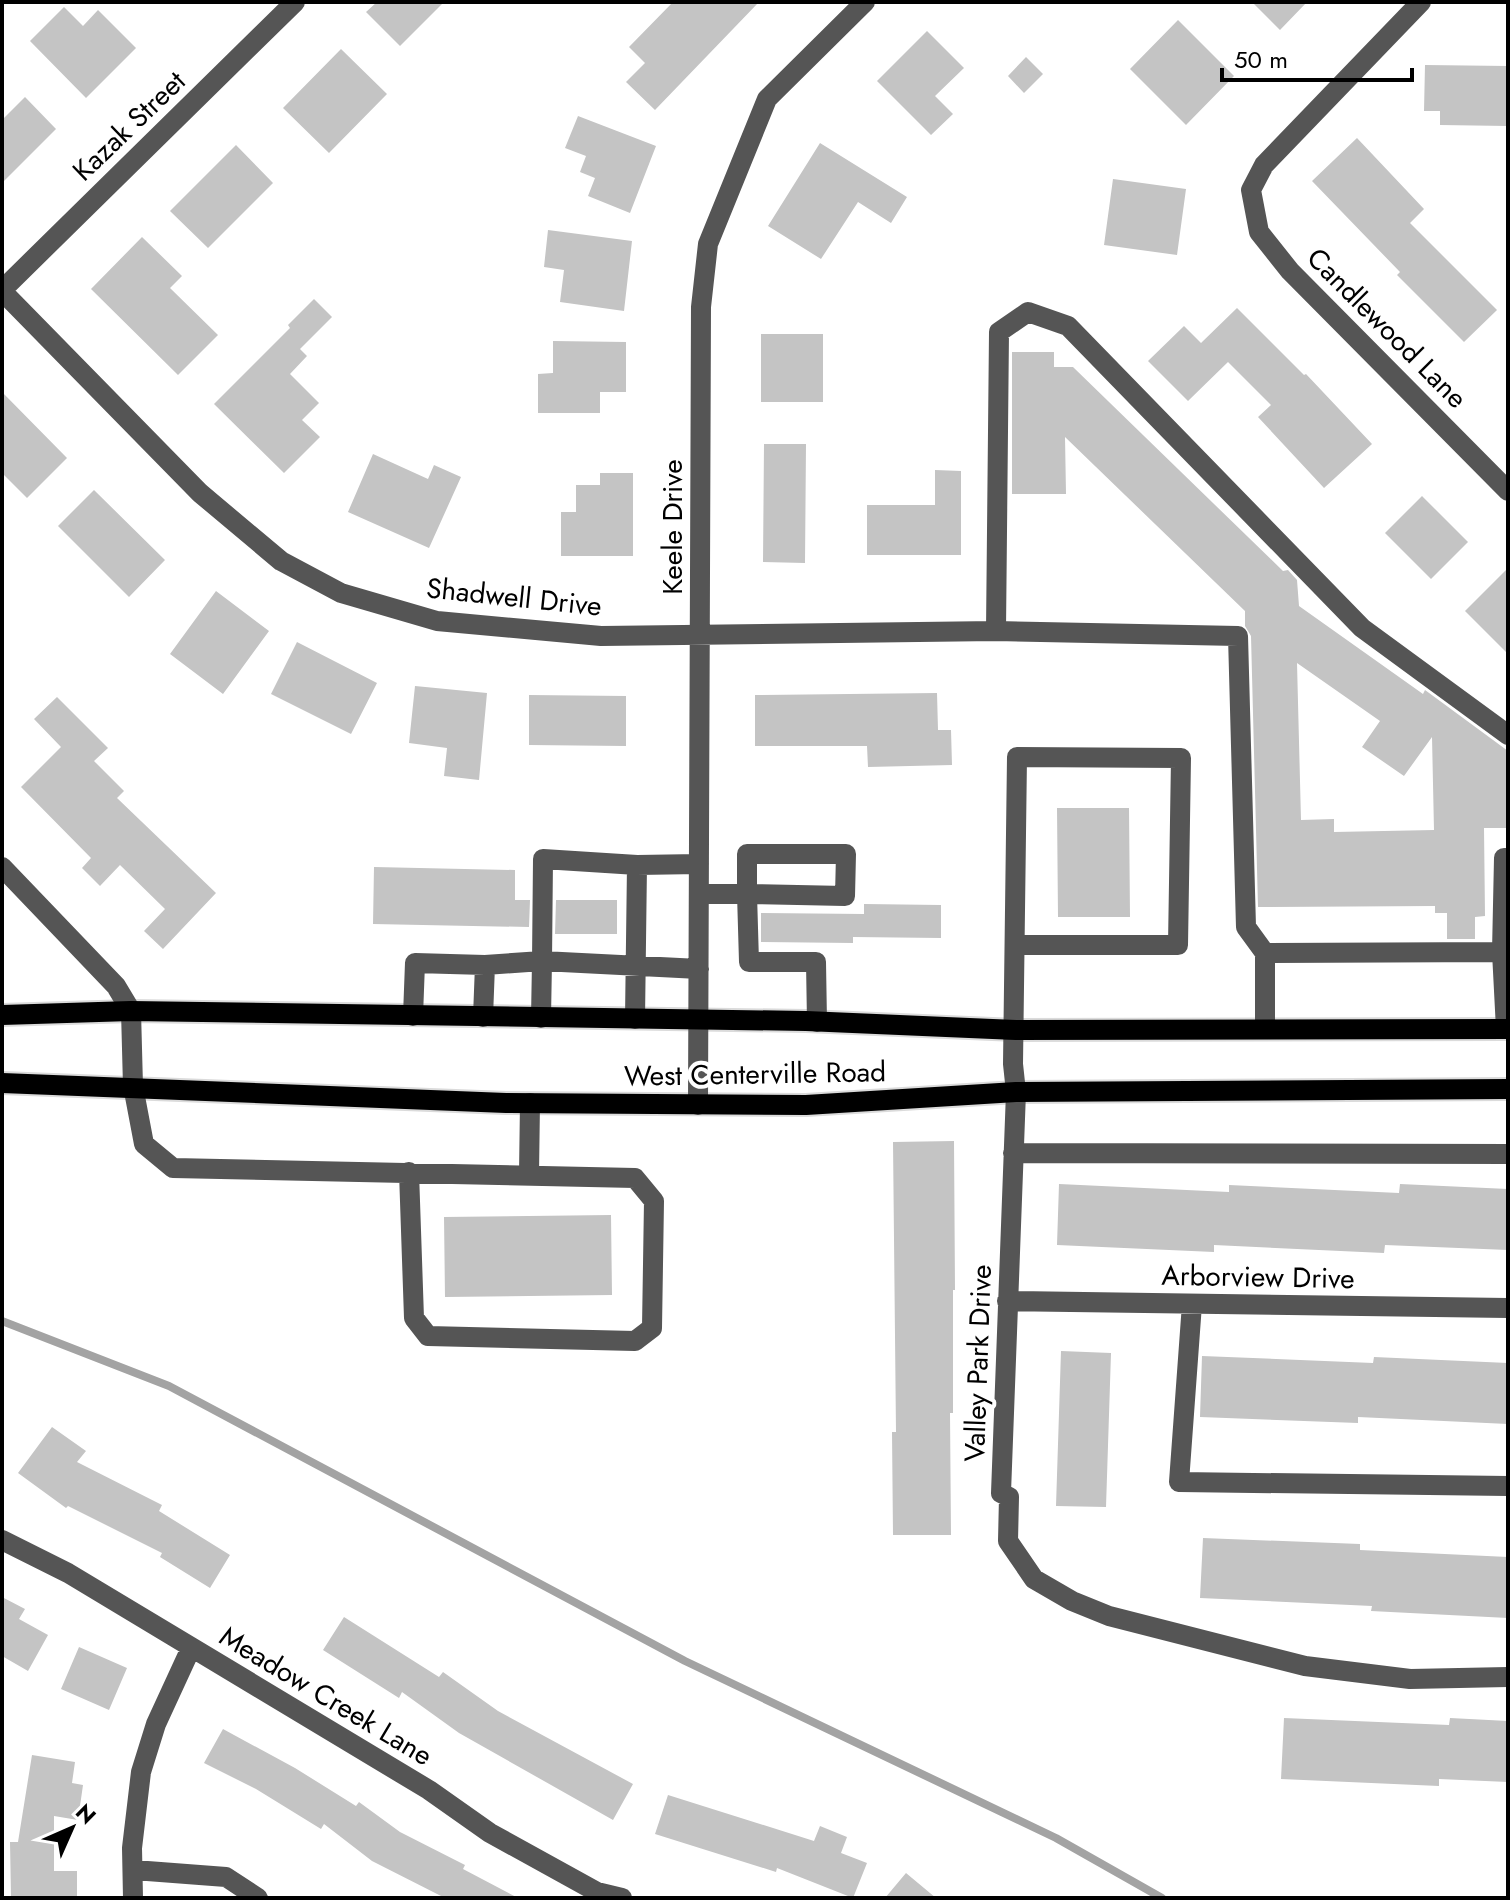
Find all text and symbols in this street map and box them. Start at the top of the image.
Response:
scale bar [1222,32,1412,82]
text: 50 m [1234,42,1288,77]
street label: Kazak Street [63,61,195,190]
street label: Candlewood Lane [1297,238,1477,418]
street label: Keele Drive [652,459,693,595]
street label: Shadwell Drive [424,567,604,627]
street label: West Centerville Road [624,1051,886,1097]
street label: Arborview Drive [1161,1255,1355,1299]
street label: Valley Park Drive [954,1264,1002,1462]
street label: Meadow Creek Lane [212,1616,440,1776]
north arrow [32,1788,112,1868]
text: N [69,1796,104,1831]

